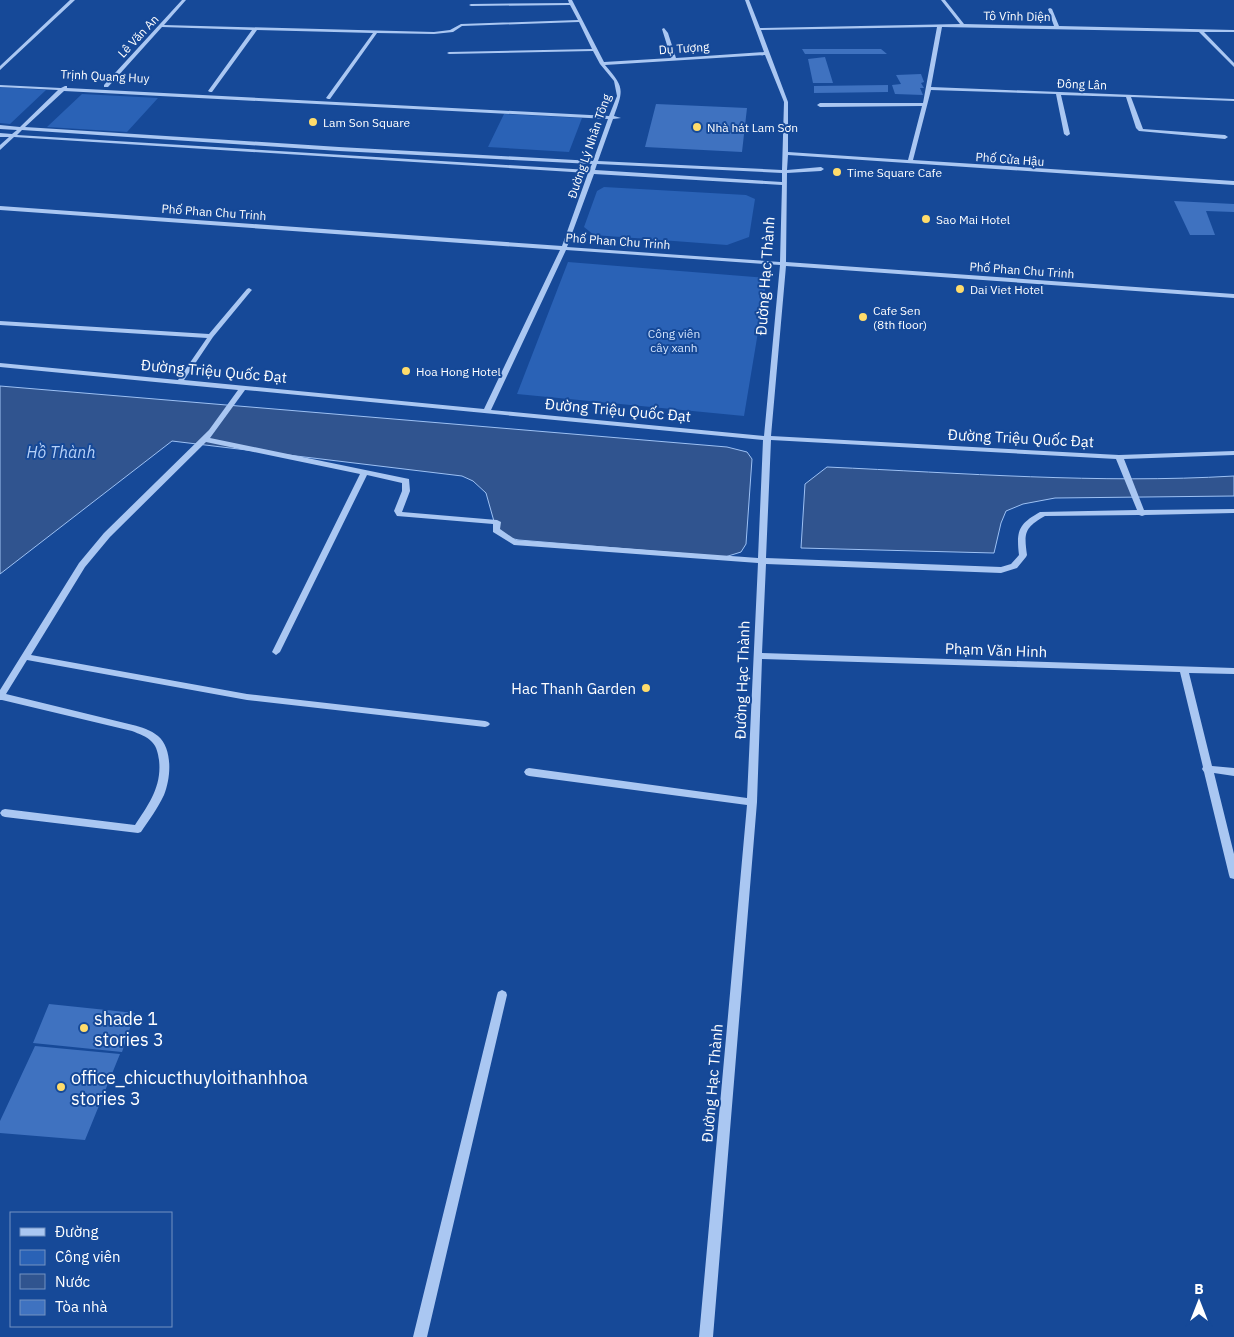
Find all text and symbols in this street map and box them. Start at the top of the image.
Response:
street label: Tô Vĩnh Diện [983,8,1051,24]
street label: Lê Văn An [115,12,161,60]
street label: Dụ Tượng [658,39,710,57]
street label: Trịnh Quang Huy [60,66,150,86]
street label: Đông Lân [1057,76,1107,92]
street label: Đường Lý Nhân Tông [564,91,614,200]
place label: Lam Son Square [323,115,411,130]
marker: Lam Son Square [307,116,319,128]
place label: Nhà hát Lam Sơn [707,120,798,135]
marker: Nhà hát Lam Sơn [691,121,703,133]
street label: Phố Cửa Hậu [975,149,1045,169]
place label: Time Square Cafe [847,165,942,180]
marker: Time Square Cafe [831,166,843,178]
street label: Phố Phan Chu Trinh [161,201,267,223]
place label: Sao Mai Hotel [936,212,1010,227]
marker: Sao Mai Hotel [920,213,932,225]
street label: Đường Hạc Thành [751,216,779,336]
street label: Phố Phan Chu Trinh [565,230,671,252]
street label: Phố Phan Chu Trinh [969,259,1075,281]
place label: Dai Viet Hotel [970,282,1043,297]
marker: Dai Viet Hotel [954,283,966,295]
place label: Cafe Sen (8th floor) [873,303,927,332]
marker: Cafe Sen (8th floor) [857,311,869,323]
park label: Công viên cây xanh [648,326,700,355]
street label: Đường Triệu Quốc Đạt [140,355,288,387]
place label: Hoa Hong Hotel [416,364,501,379]
marker: Hoa Hong Hotel [400,365,412,377]
street label: Đường Triệu Quốc Đạt [544,394,692,426]
street label: Đường Triệu Quốc Đạt [947,425,1095,451]
water label: Hồ Thành [27,442,95,462]
street label: Đường Hạc Thành [730,620,754,740]
street label: Phạm Văn Hinh [944,639,1048,661]
place label: Hac Thanh Garden [511,679,636,698]
marker: Hac Thanh Garden [640,682,652,694]
place label: shade 1 stories 3 [94,1007,164,1051]
marker: shade 1 stories 3 [78,1022,90,1034]
street label: Đường Hạc Thành [697,1023,727,1143]
place label: office_chicucthuyloithanhhoa stories 3 [71,1066,308,1110]
marker: office_chicucthuyloithanhhoa stories 3 [55,1081,67,1093]
legend [10,1212,172,1327]
text: Đường [55,1222,99,1241]
text: Công viên [55,1247,121,1266]
text: Nước [55,1272,91,1291]
north arrow [1174,1277,1224,1327]
text: B [1194,1280,1204,1298]
text: Tòa nhà [55,1297,108,1316]

